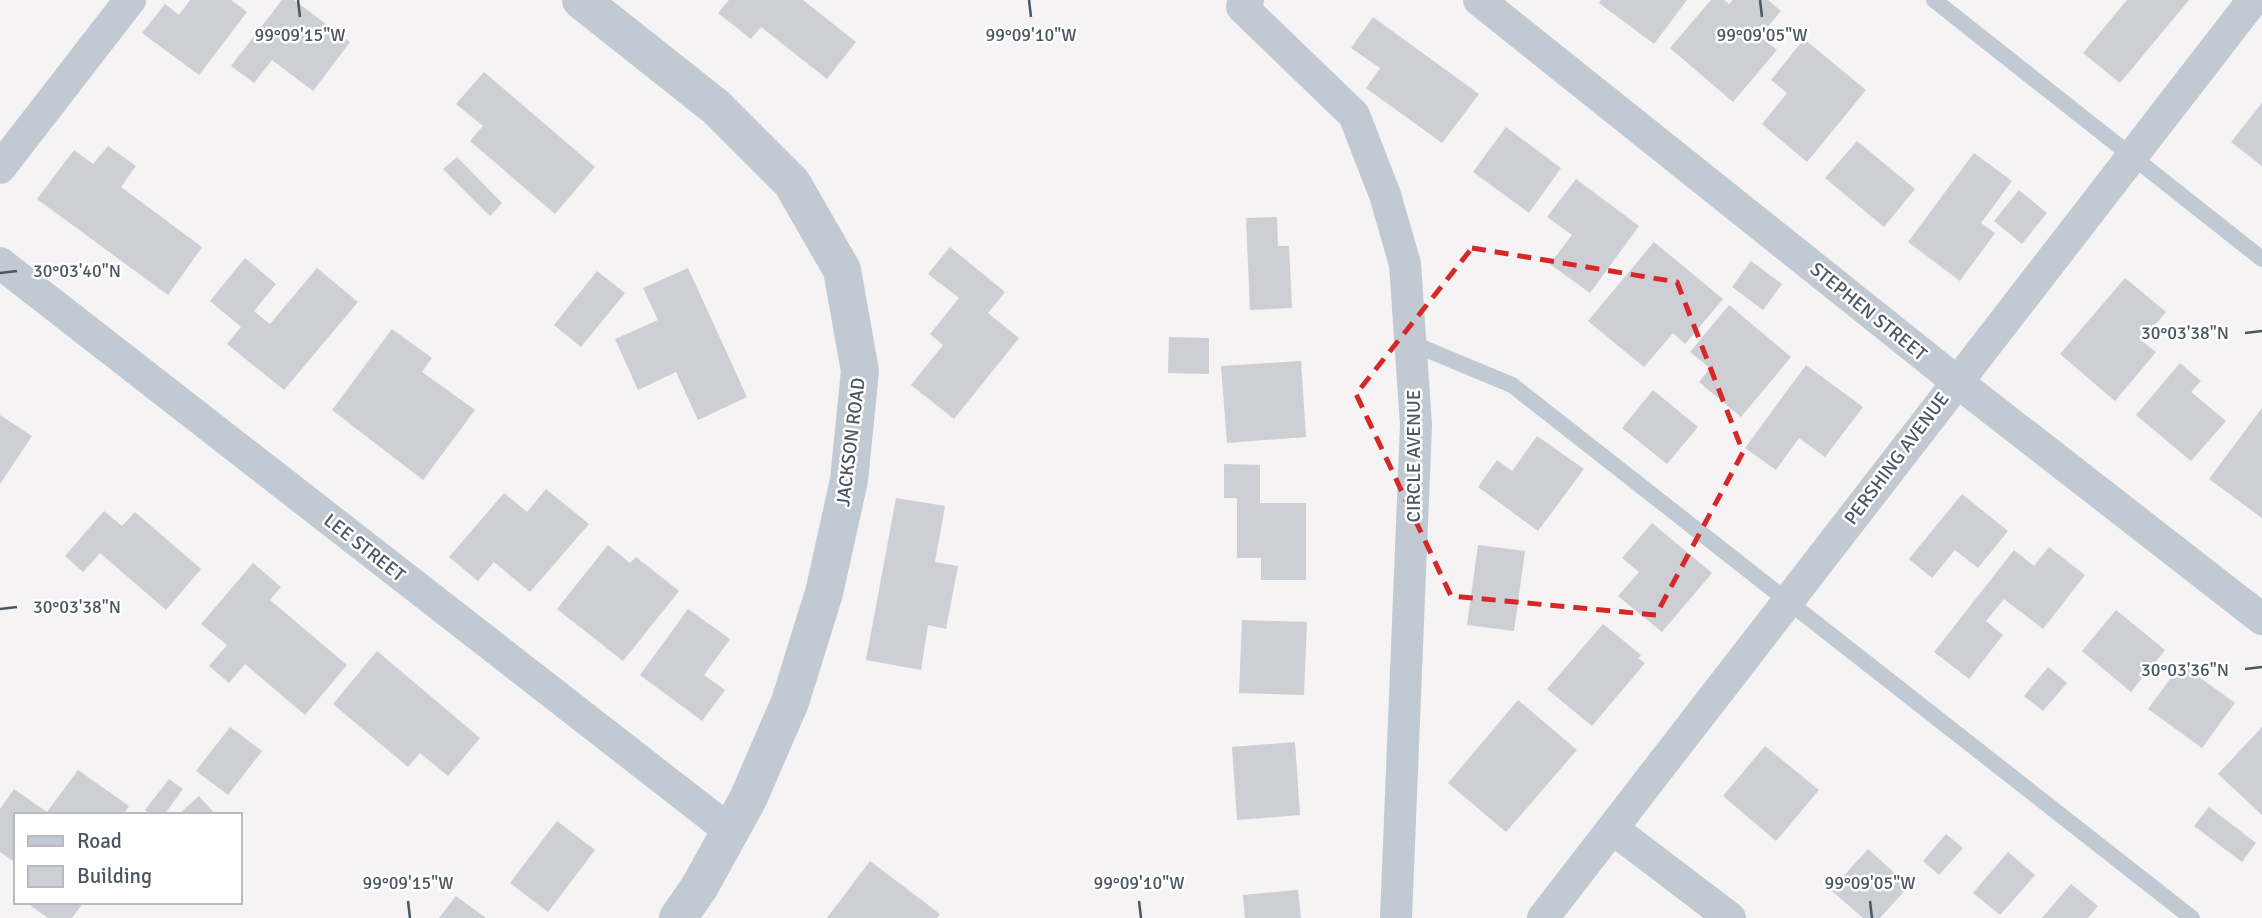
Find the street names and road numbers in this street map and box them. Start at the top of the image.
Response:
street label: STEPHEN STREET [1805,257,1932,367]
street label: JACKSON ROAD [831,376,871,508]
street label: PERSHING AVENUE [1839,388,1954,530]
street label: CIRCLE AVENUE [1402,390,1426,523]
street label: LEE STREET [319,508,411,588]

